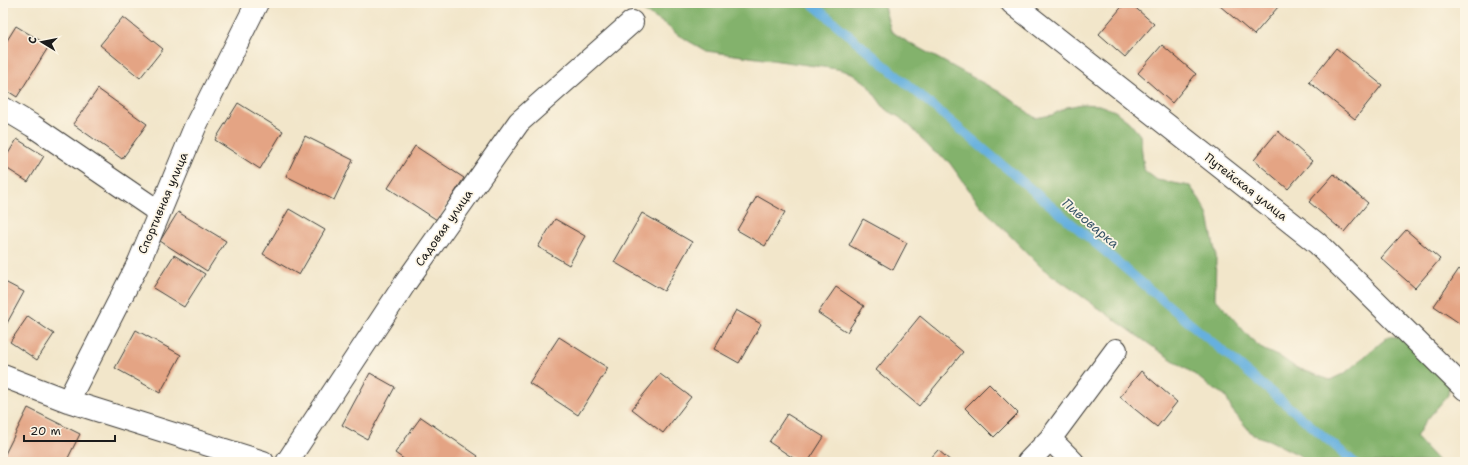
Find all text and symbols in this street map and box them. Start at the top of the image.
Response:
north arrow [22,22,62,62]
text: С [25,35,41,45]
street label: Спортивная улица [134,149,192,256]
street label: Путейская улица [1201,150,1291,225]
street label: Садовая улица [412,186,477,270]
water label: Пивоварка [1059,195,1123,252]
scale bar [24,417,115,443]
text: 20 m [30,423,61,439]

